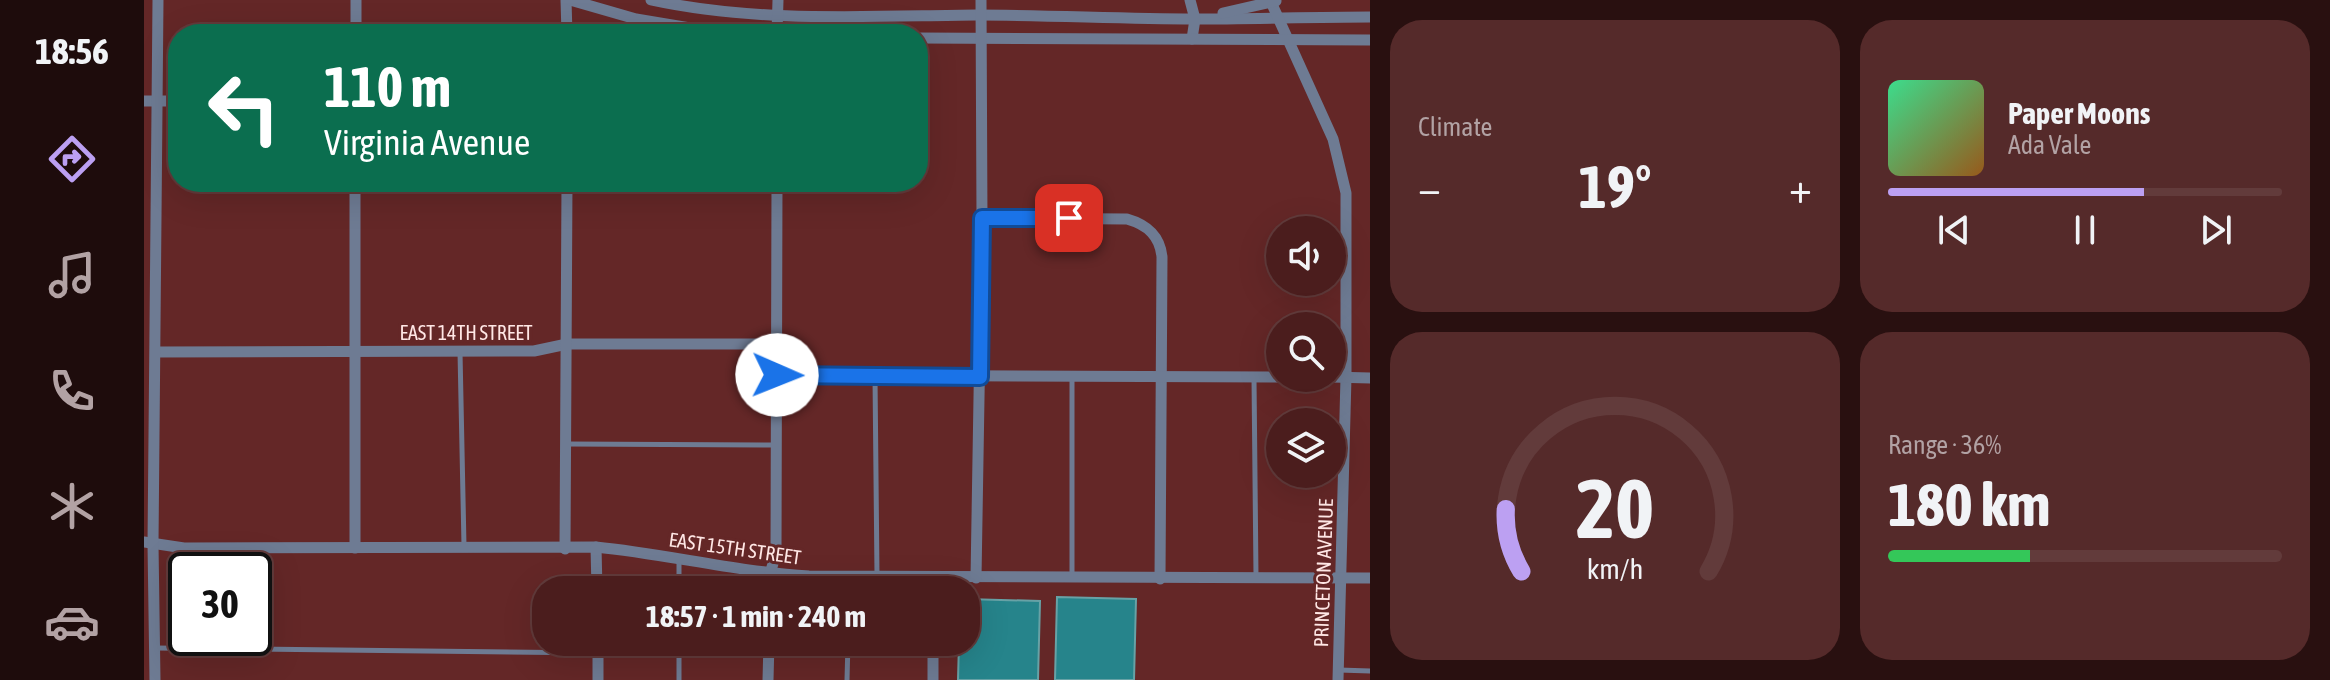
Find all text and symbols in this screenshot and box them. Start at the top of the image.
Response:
text: 18:56 [35,30,109,72]
text: 110 m [324,55,451,119]
icon: left [192,56,296,160]
text: Paper Moons [2008,96,2150,130]
text: Climate [1418,112,1492,142]
text: Virginia Avenue [324,121,530,163]
text: Ada Vale [2008,130,2091,160]
icon: directions [44,131,100,187]
text: 19° [1579,152,1651,221]
text: − [1418,162,1441,212]
text: + [1789,162,1812,212]
pin [1035,184,1103,252]
icon: arrive [1047,196,1091,240]
icon: previous [1932,208,1976,252]
icon: pause [2063,208,2107,252]
icon: next [2194,208,2238,252]
map controls [1266,216,1346,488]
button: sound [1266,216,1346,296]
icon: music [44,247,100,303]
button: search [1266,312,1346,392]
street label: EAST 14TH STREET [399,321,533,344]
position arrow [735,333,819,417]
icon: phone [44,363,100,419]
button: layers [1266,408,1346,488]
text: Range · 36% [1888,430,2001,460]
text: 20 [1576,460,1654,556]
text: 180 km [1888,470,2050,539]
icon: climate [44,478,100,534]
street label: PRINCETON AVENUE [1309,498,1337,648]
street label: EAST 15TH STREET [667,527,803,569]
speed limit sign: 30 [168,552,272,656]
text: km/h [1587,552,1643,585]
icon: car [44,594,100,650]
text: 18:57 · 1 min · 240 m [646,599,866,633]

